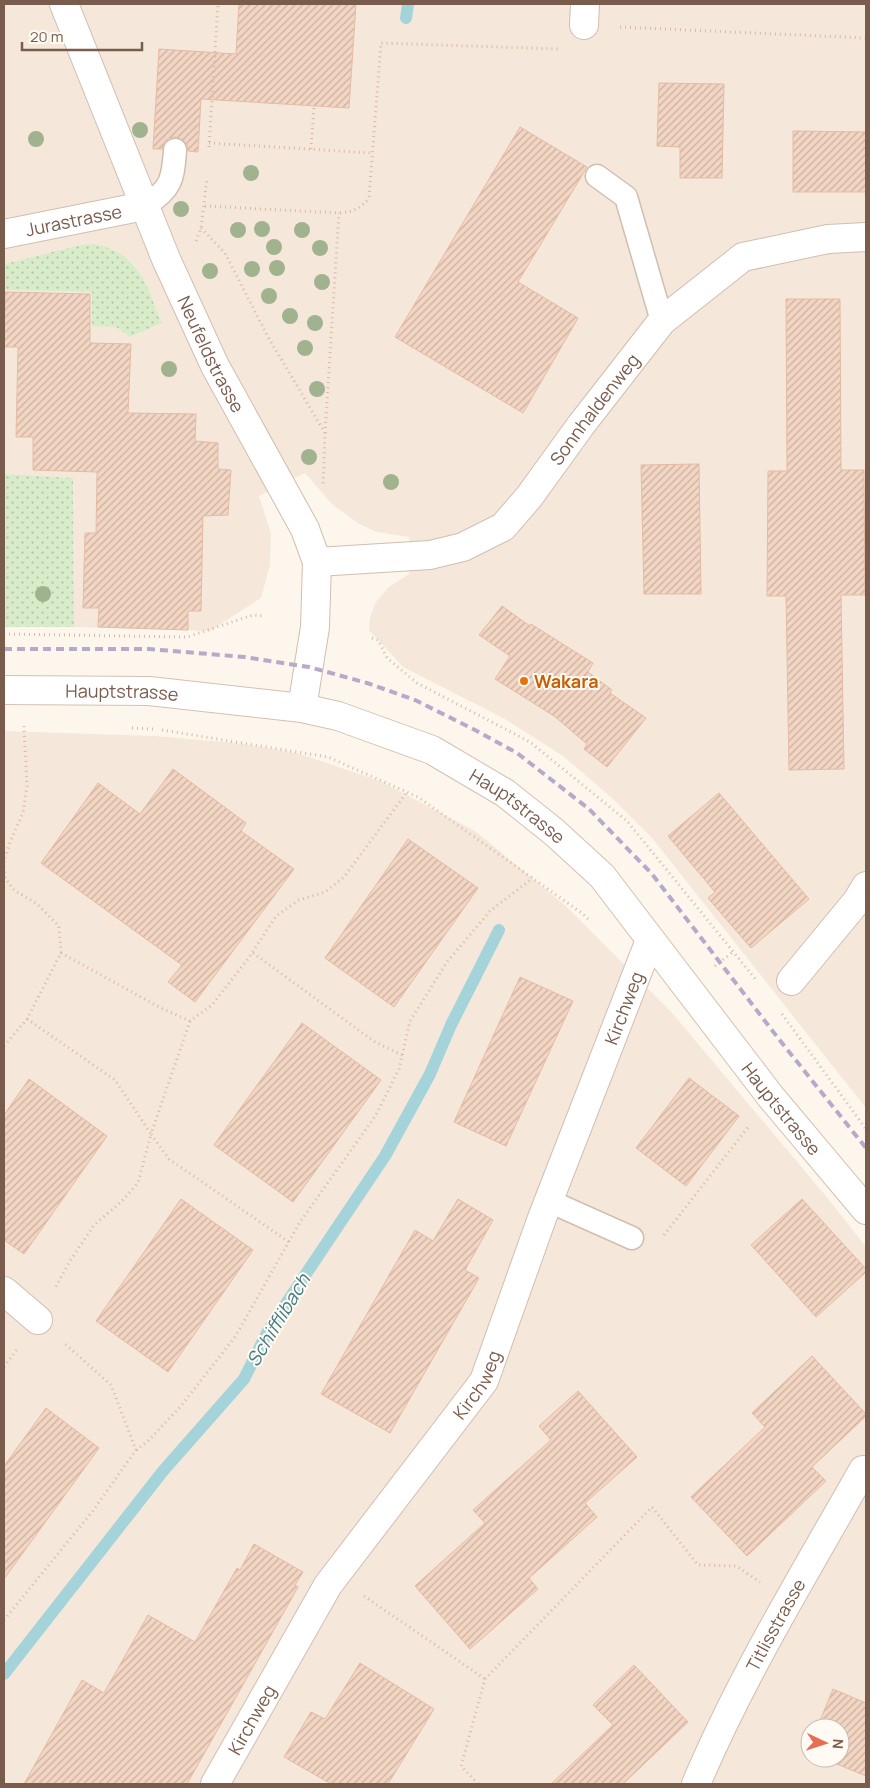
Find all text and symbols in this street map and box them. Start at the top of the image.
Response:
scale bar [22,20,142,52]
text: 20 m [30,26,63,47]
street label: Jurastrasse [23,199,124,241]
street label: Neufeldstrasse [172,292,250,417]
street label: Sonnhaldenweg [544,348,644,470]
place label: Wakara [534,669,599,693]
marker: Wakara [518,675,530,687]
street label: Hauptstrasse [65,678,180,706]
street label: Hauptstrasse [465,763,571,849]
street label: Kirchweg [599,968,649,1048]
street label: Hauptstrasse [737,1057,827,1160]
water label: Schifflibach [240,1268,316,1371]
street label: Kirchweg [447,1347,506,1424]
street label: Titlisstrasse [740,1574,811,1675]
street label: Kirchweg [222,1680,281,1759]
north arrow [800,1718,850,1768]
text: N [829,1738,848,1750]

